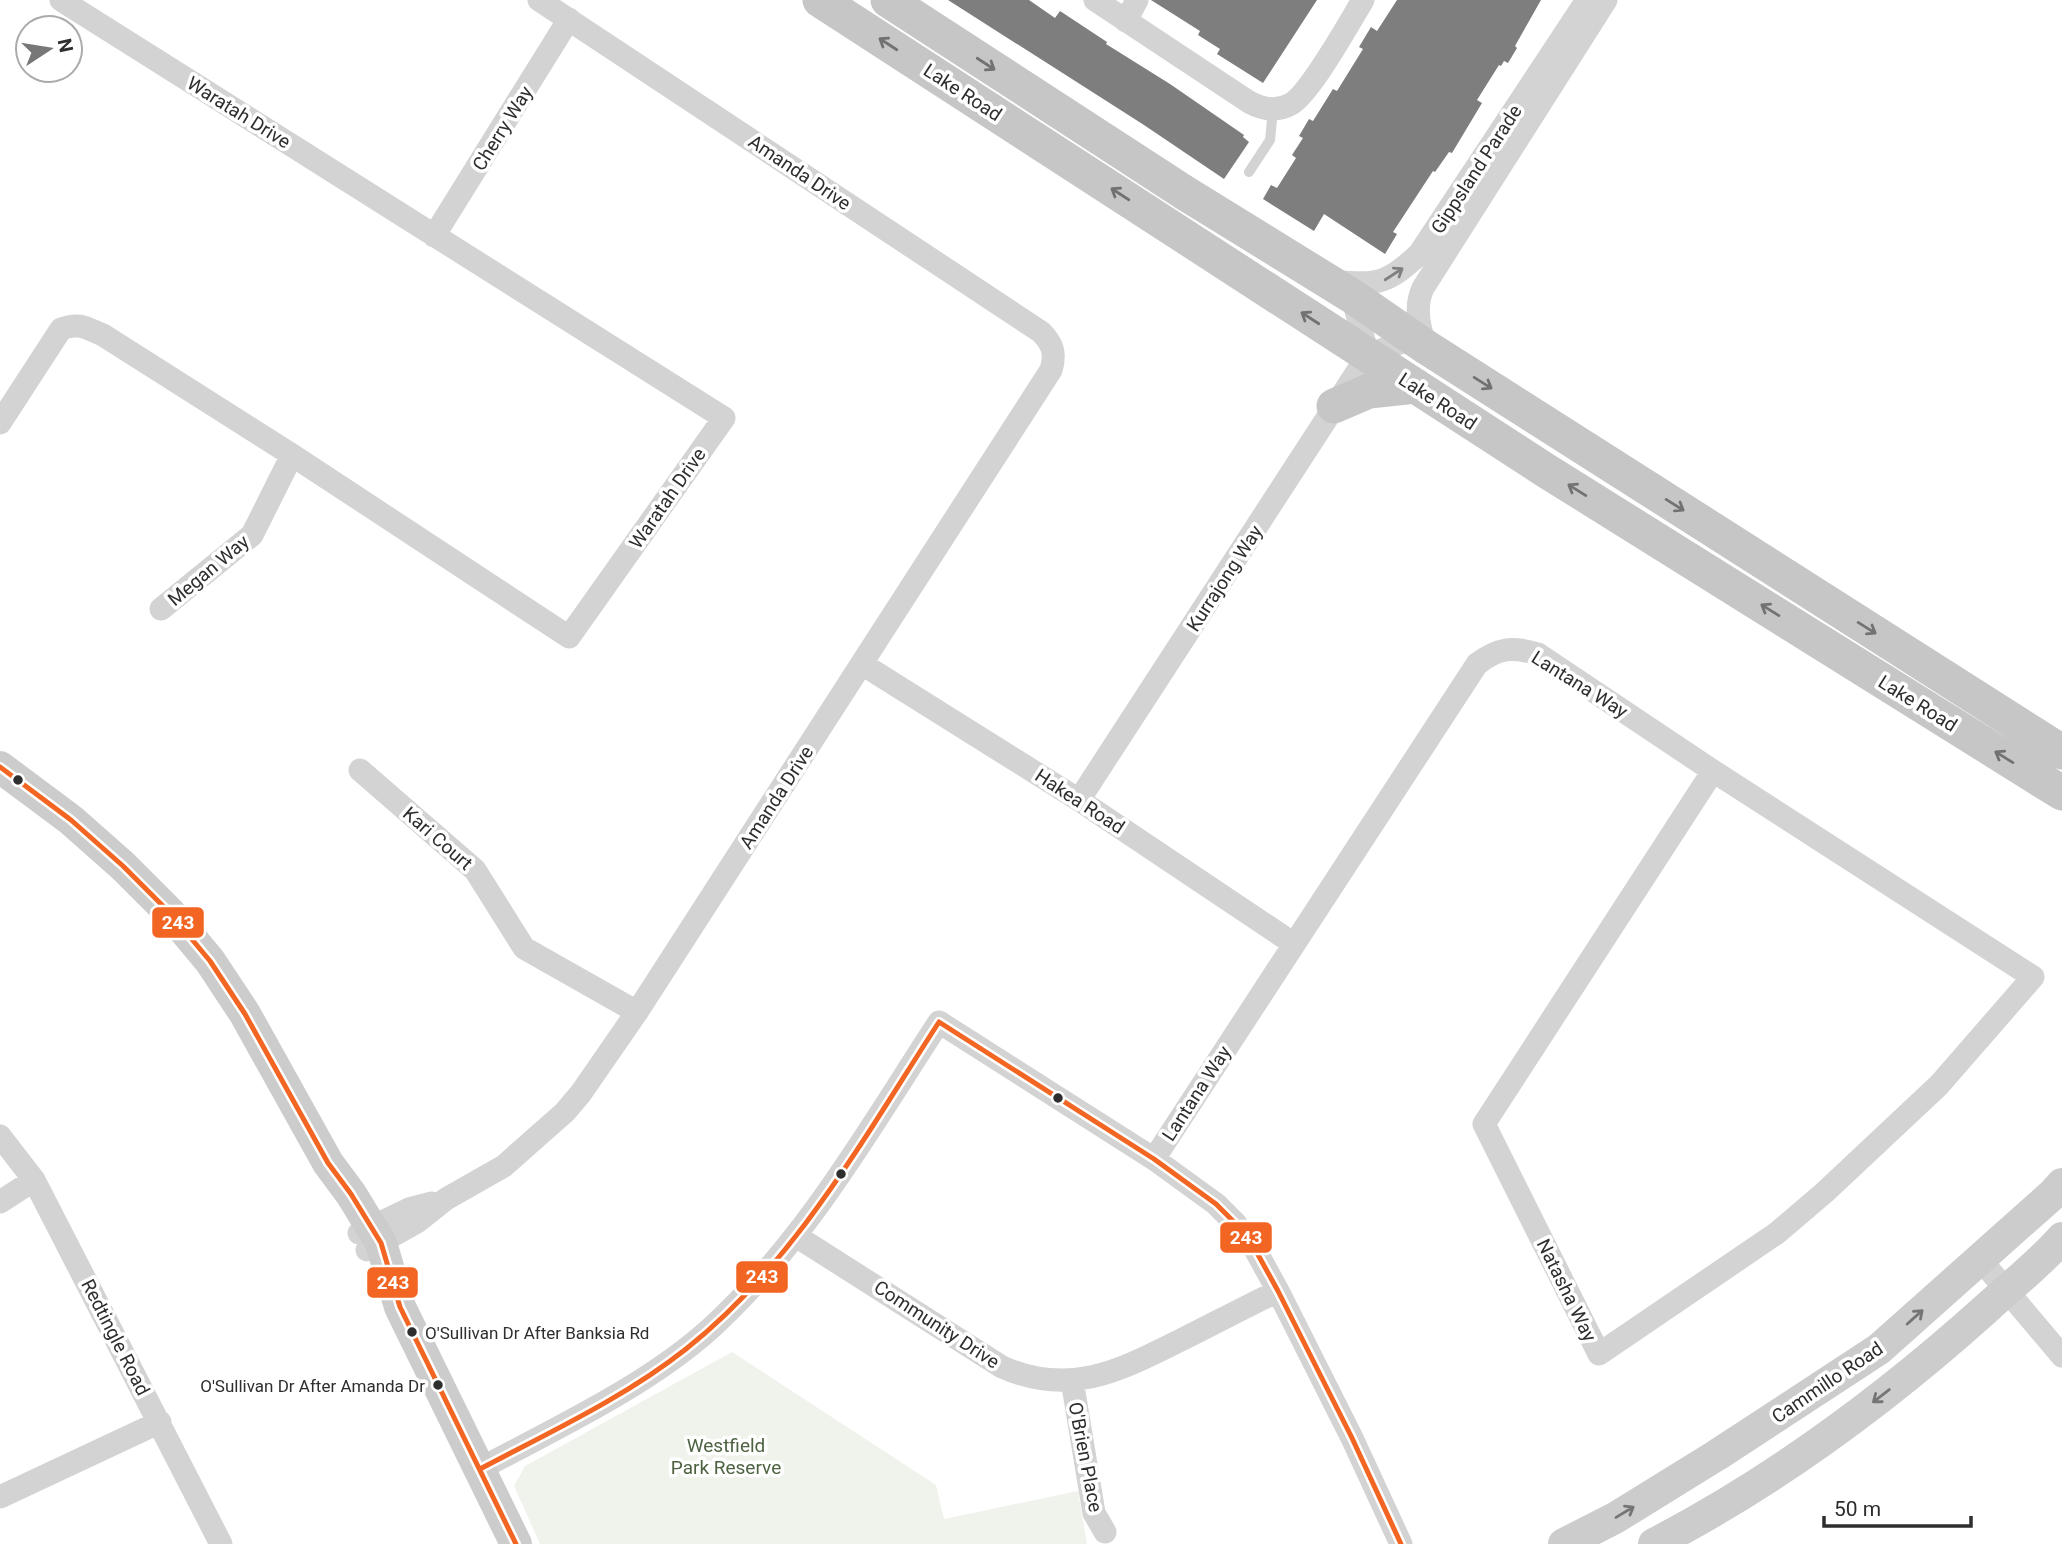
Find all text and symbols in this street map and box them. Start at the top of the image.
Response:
north arrow [14,14,84,84]
one-way arrow [878,36,898,50]
text: N [52,37,78,55]
one-way arrow [976,57,995,71]
street label: Lake Road [919,59,1006,126]
street label: Waratah Drive [183,71,295,153]
street label: Cherry Way [467,82,537,175]
street label: Gippsland Parade [1426,101,1527,238]
street label: Amanda Drive [744,130,855,215]
one-way arrow [1110,187,1130,201]
one-way arrow [1384,267,1403,282]
one-way arrow [1301,311,1321,325]
street label: Lake Road [1394,368,1481,435]
one-way arrow [1473,377,1493,391]
street label: Waratah Drive [624,443,711,553]
one-way arrow [1567,482,1587,496]
one-way arrow [1665,498,1684,513]
street label: Kurrajong Way [1182,521,1267,636]
street label: Megan Way [163,530,253,611]
one-way arrow [1760,603,1780,617]
one-way arrow [1857,620,1876,635]
street label: Lantana Way [1527,646,1632,723]
street label: Lake Road [1874,670,1961,737]
street label: Amanda Drive [735,741,818,853]
one-way arrow [1995,749,2014,764]
street label: Hakea Road [1031,764,1129,839]
unlabelled marker [11,773,25,787]
street label: Kari Court [398,802,477,875]
line badge: 243 [151,906,205,939]
text: 243 [162,911,194,934]
street label: Lantana Way [1157,1041,1236,1145]
unlabelled marker [1051,1091,1065,1105]
unlabelled marker [834,1167,848,1181]
line badge: 243 [1219,1221,1273,1254]
text: 243 [1230,1226,1262,1249]
street label: Natasha Way [1532,1235,1601,1345]
line badge: 243 [735,1260,789,1294]
text: 243 [746,1265,778,1288]
line badge: 243 [366,1266,419,1299]
text: 243 [377,1271,409,1294]
street label: Redtingle Road [76,1275,155,1399]
street label: Community Drive [870,1275,1004,1373]
one-way arrow [1906,1309,1923,1326]
place label: O'Sullivan Dr After Banksia Rd [425,1323,649,1343]
marker: O'Sullivan Dr After Banksia Rd [405,1325,419,1339]
street label: Cammillo Road [1767,1337,1887,1428]
place label: O'Sullivan Dr After Amanda Dr [200,1376,425,1396]
marker: O'Sullivan Dr After Amanda Dr [431,1378,445,1392]
one-way arrow [1873,1388,1891,1403]
street label: O'Brien Place [1064,1400,1107,1514]
park label: Westfield Park Reserve [671,1434,781,1479]
scale bar [1824,1484,1971,1528]
text: 50 m [1834,1497,1881,1521]
one-way arrow [1614,1505,1634,1519]

